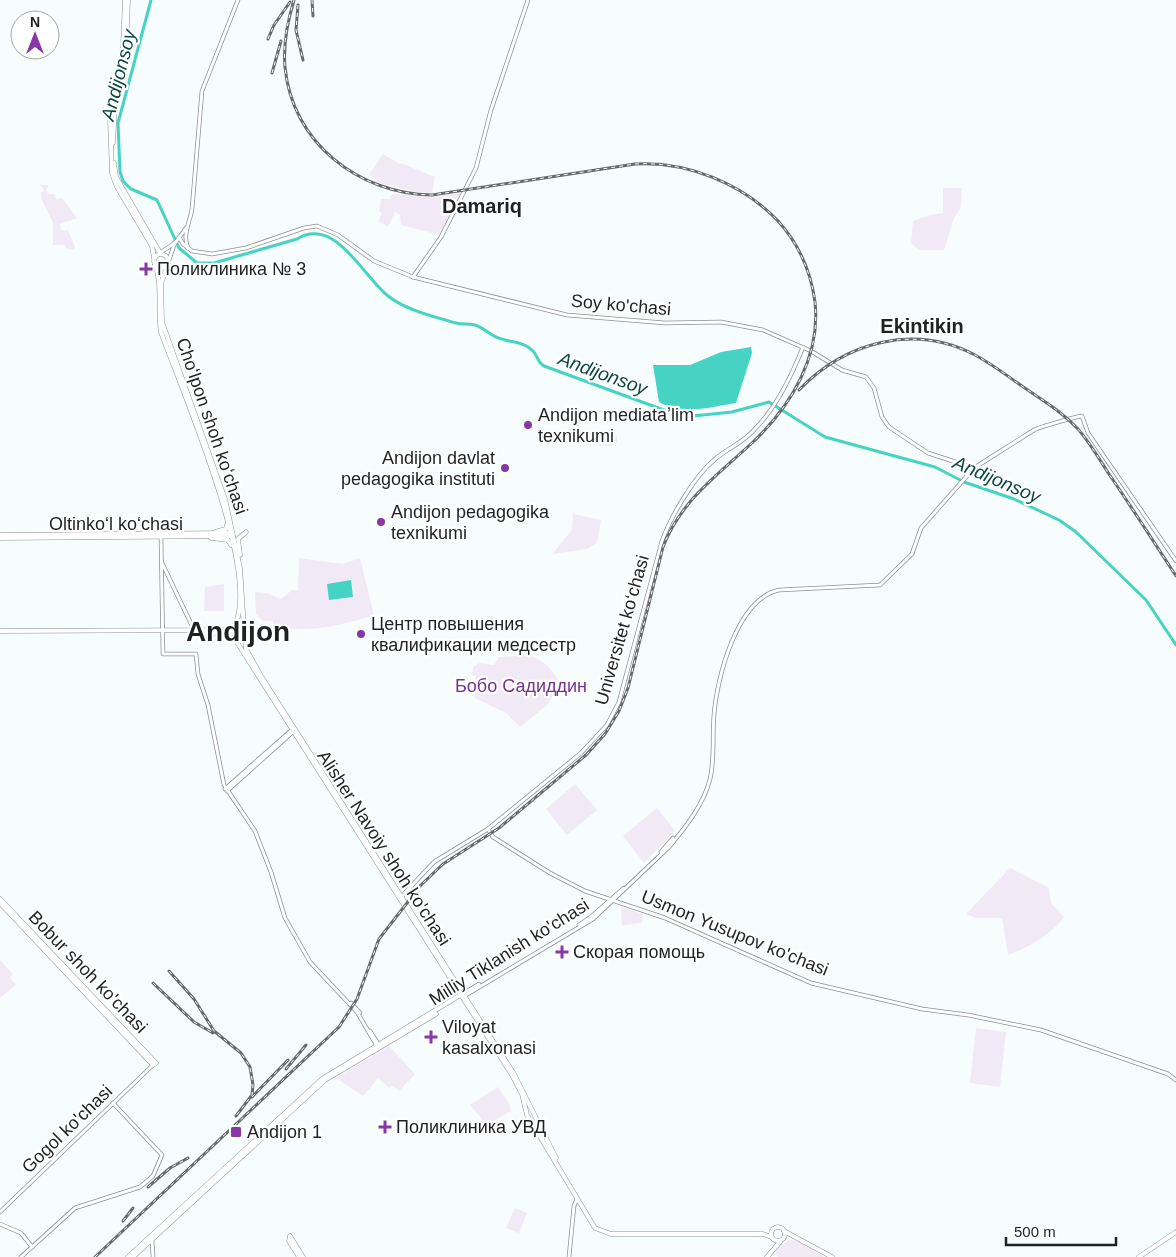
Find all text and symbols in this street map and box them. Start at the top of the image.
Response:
north arrow [10,10,60,60]
text: N [30,14,40,30]
water label: Andijonsoy [97,26,140,124]
district label: Damariq [442,195,522,217]
place label: Поликлиника № 3 [157,259,306,279]
marker: Поликлиника № 3 [139,262,153,276]
street label: Soy ko'chasi [570,291,672,319]
district label: Ekintikin [880,315,964,337]
street label: Choʻlpon shoh koʻchasi [172,335,252,517]
water label: Andijonsoy [555,347,652,400]
place label: Andijon mediataʼlim texnikumi [538,405,694,446]
marker: Andijon mediataʼlim texnikumi [522,419,534,431]
place label: Andijon davlat pedagogika instituti [341,448,495,489]
water label: Andijonsoy [949,451,1045,508]
marker: Andijon davlat pedagogika instituti [499,462,511,474]
place label: Andijon pedagogika texnikumi [391,502,550,543]
street label: Oltinkoʻl koʻchasi [49,514,183,534]
marker: Andijon pedagogika texnikumi [375,516,387,528]
street label: Universitet kо‘chasi [591,553,653,707]
place label: Центр повышения квалификации медсестр [371,614,576,655]
district label: Andijon [186,616,290,647]
marker: Центр повышения квалификации медсестр [355,628,367,640]
park label: Бобо Садиддин [455,676,587,696]
street label: Alisher Navoiy shoh ko'chasi [313,747,455,949]
street label: Usmon Yusupov ko'chasi [638,886,832,980]
street label: Milliy Tiklanish ko'chasi [425,895,593,1009]
street label: Bobur shoh ko'chasi [25,907,151,1037]
place label: Скорая помощь [573,942,705,962]
marker: Скорая помощь [555,945,569,959]
place label: Viloyat kasalxonasi [442,1017,536,1058]
marker: Viloyat kasalxonasi [424,1030,438,1044]
street label: Gogol ko'chasi [18,1081,116,1177]
place label: Поликлиника УВД [396,1117,546,1137]
marker: Поликлиника УВД [378,1120,392,1134]
place label: Andijon 1 [247,1122,322,1142]
marker: Andijon 1 [229,1125,243,1139]
scale bar [1006,1214,1116,1246]
text: 500 m [1014,1223,1056,1240]

